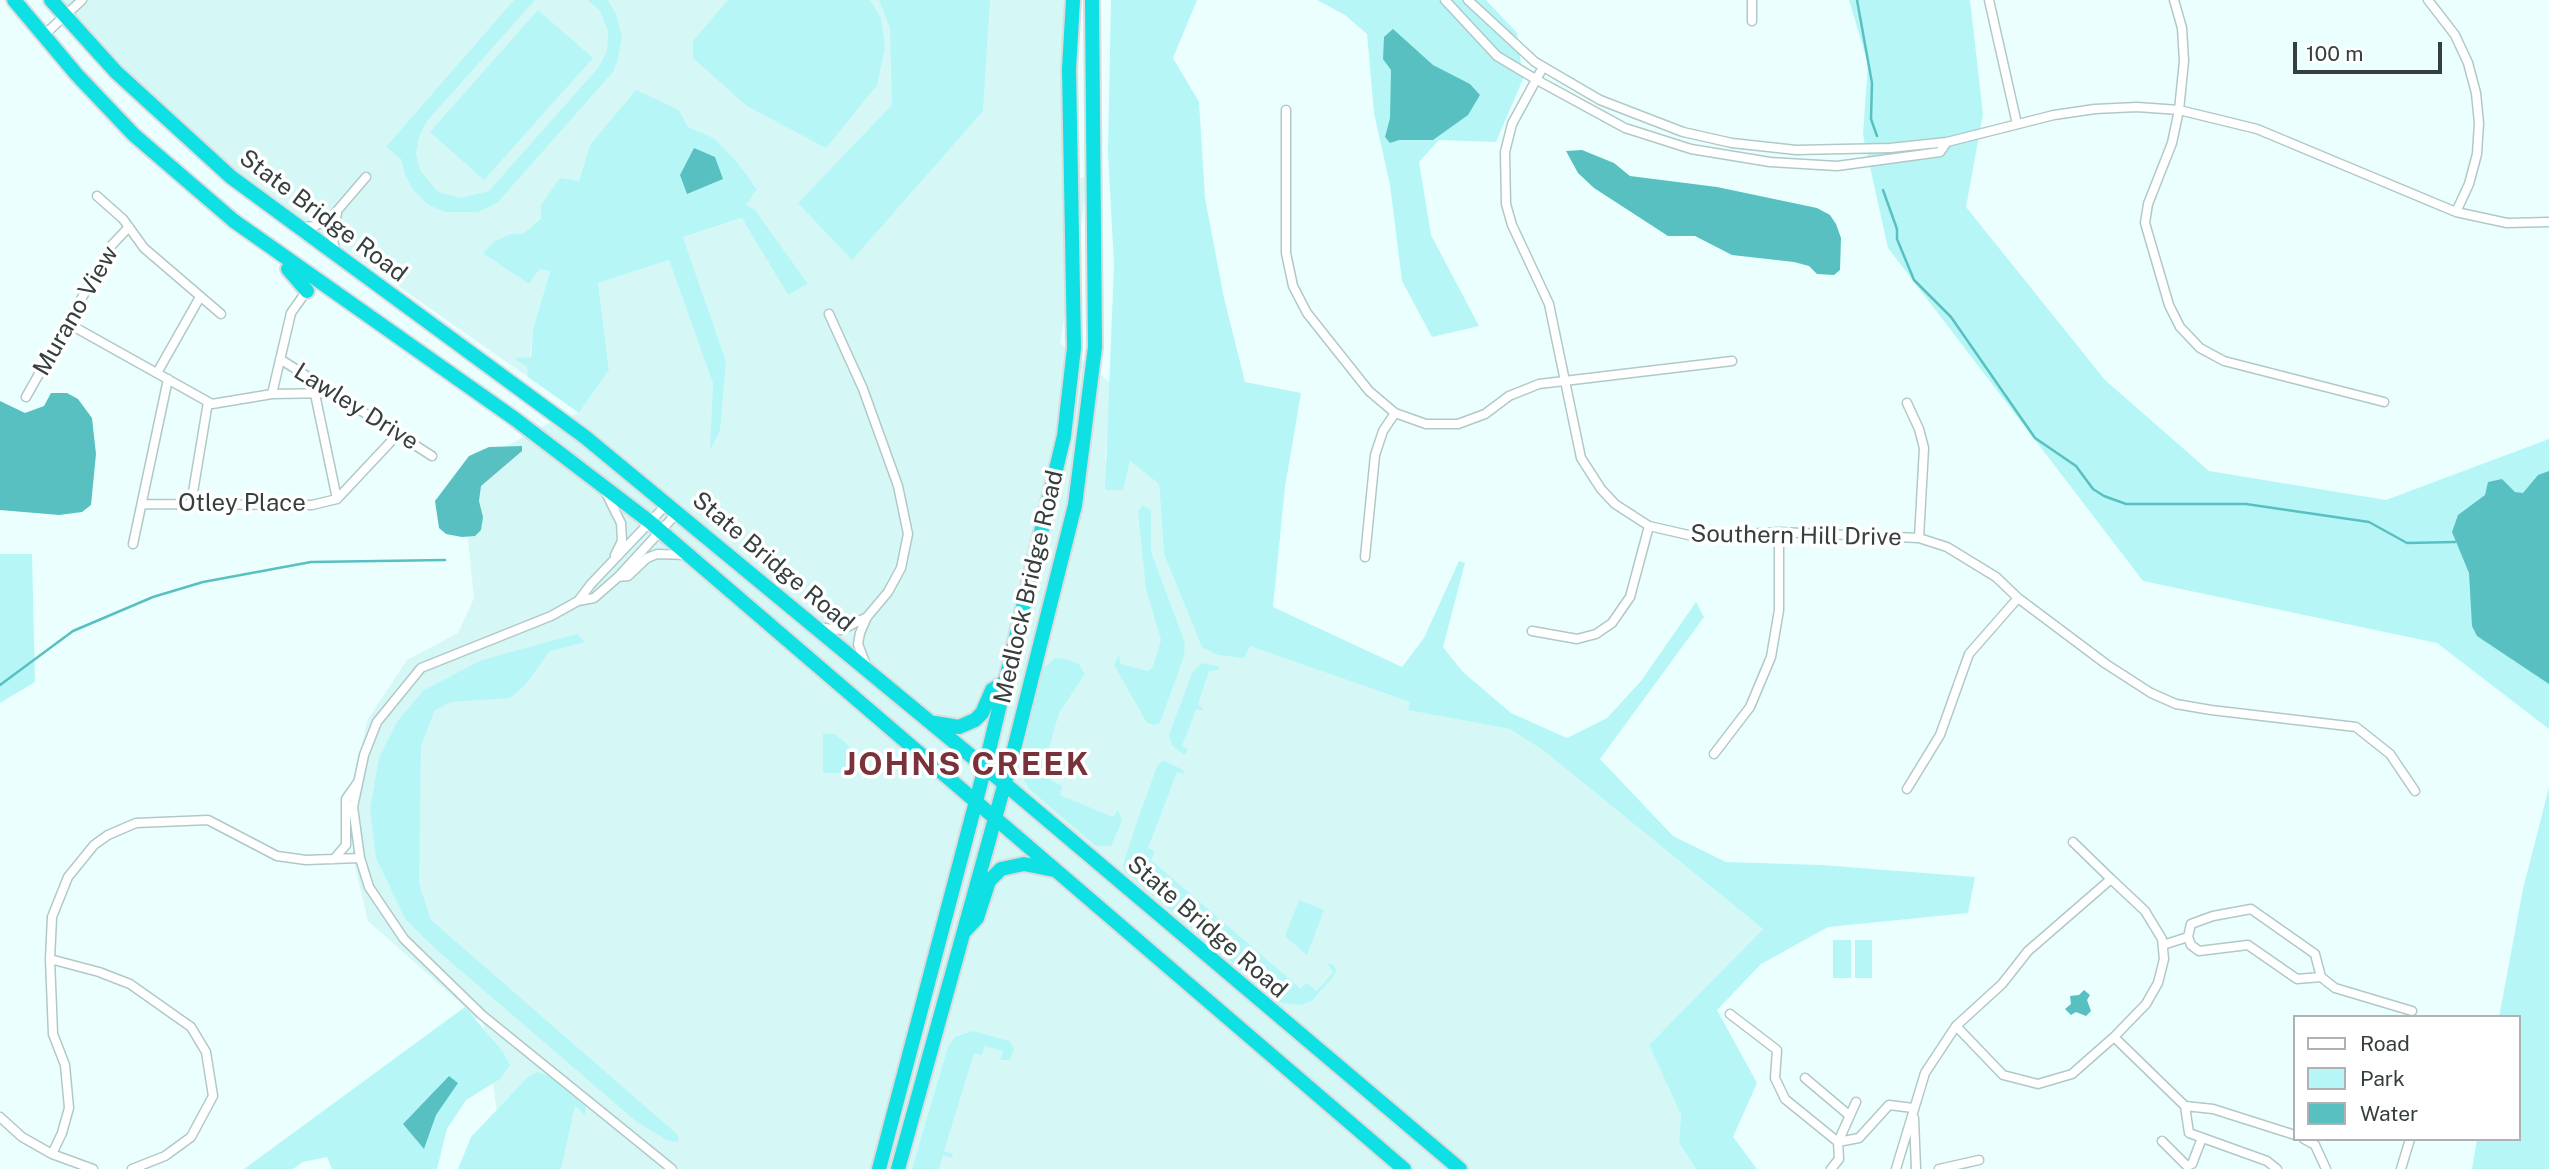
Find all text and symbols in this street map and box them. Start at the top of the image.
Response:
scale bar [2297,28,2446,72]
text: 100 m [2306,41,2363,66]
street label: State Bridge Road [233,144,413,288]
street label: Murano View [27,241,125,381]
street label: Lawley Drive [288,357,424,457]
street label: Medlock Bridge Road [988,468,1070,706]
street label: State Bridge Road [686,486,860,638]
street label: Otley Place [178,490,306,518]
street label: Southern Hill Drive [1690,520,1902,552]
district label: JOHNS CREEK [845,746,1089,784]
street label: State Bridge Road [1121,850,1293,1004]
legend [2294,1015,2521,1141]
text: Road [2360,1031,2410,1056]
text: Park [2360,1066,2405,1091]
text: Water [2360,1101,2418,1126]

